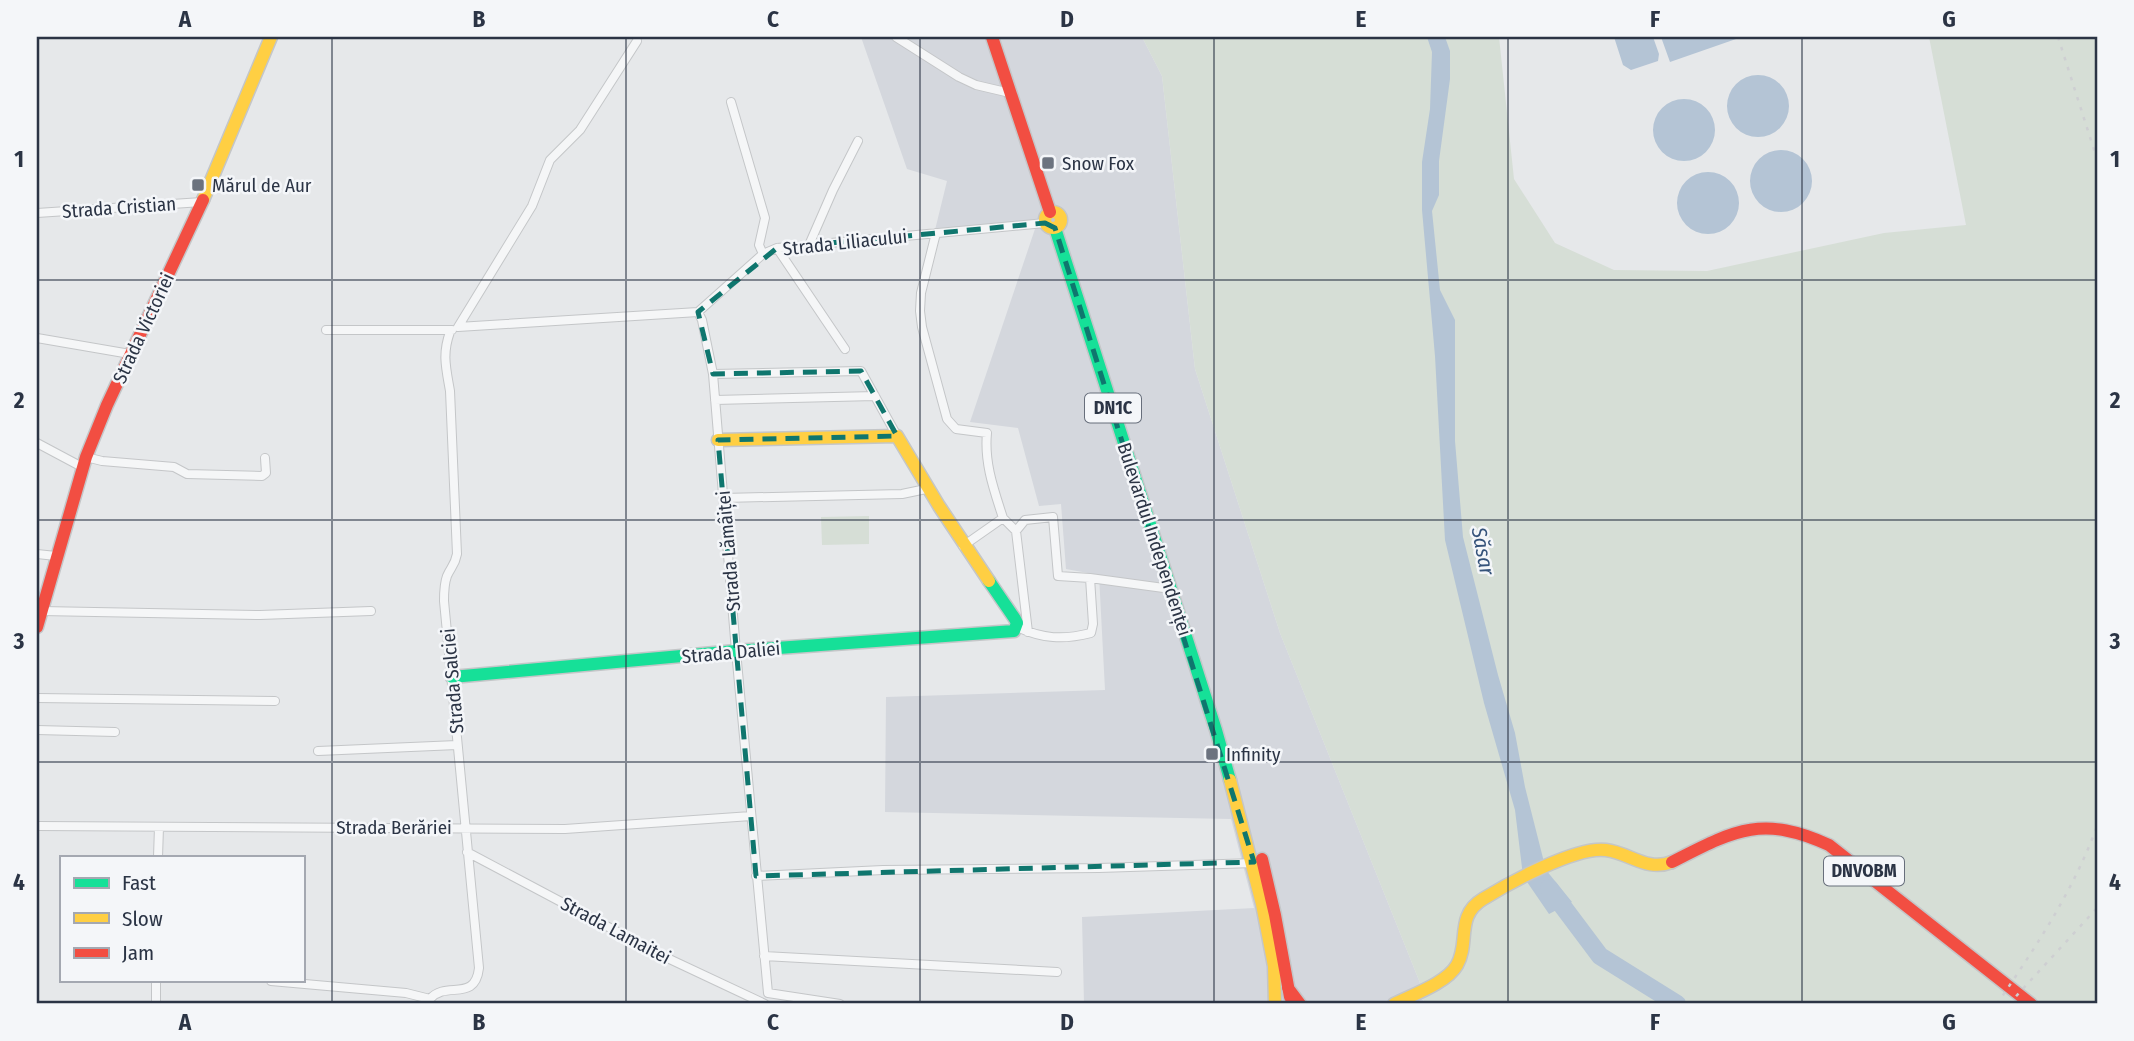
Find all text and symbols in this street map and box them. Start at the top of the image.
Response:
text: A [178,5,192,33]
text: B [473,5,486,33]
text: C [767,5,779,33]
text: D [1060,5,1074,33]
text: E [1356,5,1367,33]
text: F [1650,5,1660,33]
text: G [1942,5,1956,33]
text: 1 [14,145,24,173]
text: 1 [2110,145,2120,173]
place label: Snow Fox [1062,152,1135,175]
marker: Snow Fox [1040,155,1056,171]
place label: Mărul de Aur [212,174,312,197]
marker: Mărul de Aur [190,177,206,193]
street label: Strada Cristian [61,192,177,223]
street label: Strada Liliacului [782,225,908,260]
street label: Strada Victoriei [108,269,179,387]
text: 2 [13,386,25,414]
text: 2 [2109,386,2121,414]
road number: DN1C [1085,394,1141,422]
street label: Bulevardul Independenței [1112,440,1197,639]
street label: Strada Lămâiței [712,490,745,612]
water label: Săsar [1465,524,1501,578]
text: 3 [13,627,25,655]
street label: Strada Salciei [436,627,469,735]
text: 3 [2109,627,2121,655]
street label: Strada Daliei [681,637,781,668]
place label: Infinity [1226,743,1281,766]
marker: Infinity [1204,746,1220,762]
street label: Strada Berăriei [336,816,452,839]
legend [60,856,304,982]
road number: DNVOBM [1824,856,1904,886]
text: 4 [13,868,25,896]
text: 4 [2109,868,2121,896]
text: Fast [122,870,156,896]
street label: Strada Lamaitei [557,892,675,969]
text: Slow [122,906,163,932]
text: Jam [122,940,154,966]
text: A [178,1008,192,1036]
text: B [473,1008,486,1036]
text: C [767,1008,779,1036]
text: D [1060,1008,1074,1036]
text: E [1356,1008,1367,1036]
text: F [1650,1008,1660,1036]
text: G [1942,1008,1956,1036]

